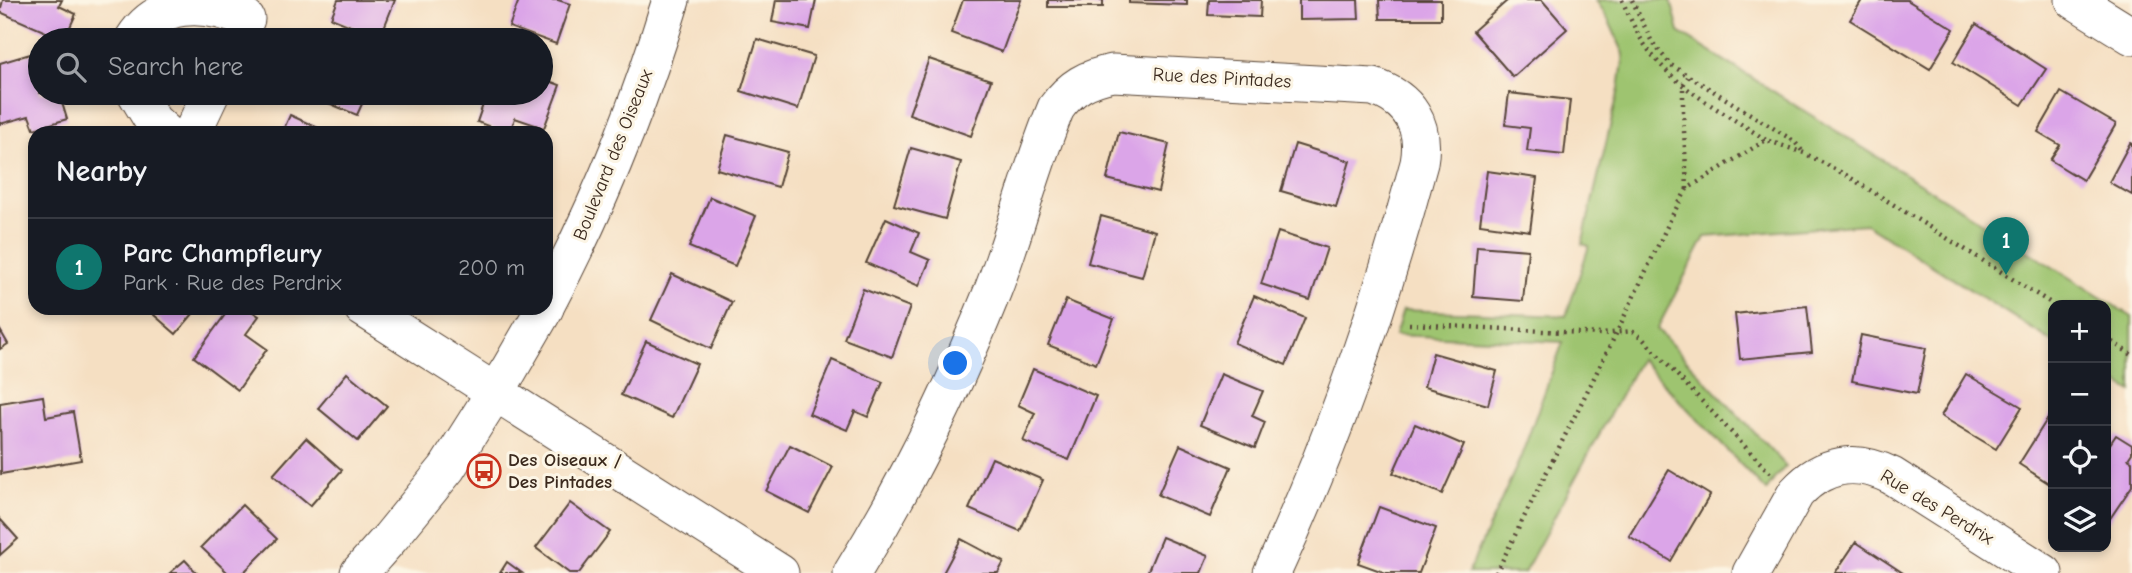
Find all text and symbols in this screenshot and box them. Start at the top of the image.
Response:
search box [28,28,553,105]
icon: search [52,48,90,86]
text: Search here [108,52,243,82]
street label: Rue des Pintades [1152,63,1292,93]
street label: Boulevard des Oiseaux [569,65,658,244]
text: Nearby [56,154,147,189]
pin: 1 [1983,217,2029,275]
text: Parc Champfleury [123,239,322,269]
text: 1 [74,254,84,281]
text: 200 m [458,254,525,281]
text: Park · Rue des Perdrix [123,269,341,296]
map controls [2048,300,2111,552]
button: + [2048,300,2111,363]
your location [938,346,972,380]
button: − [2048,363,2111,426]
button: locate [2048,426,2111,489]
place label: Des Oiseaux / Des Pintades [508,449,622,493]
bus stop icon: Des Oiseaux / Des Pintades [465,452,503,490]
street label: Rue des Perdrix [1876,465,1998,550]
button: layers [2048,489,2111,552]

